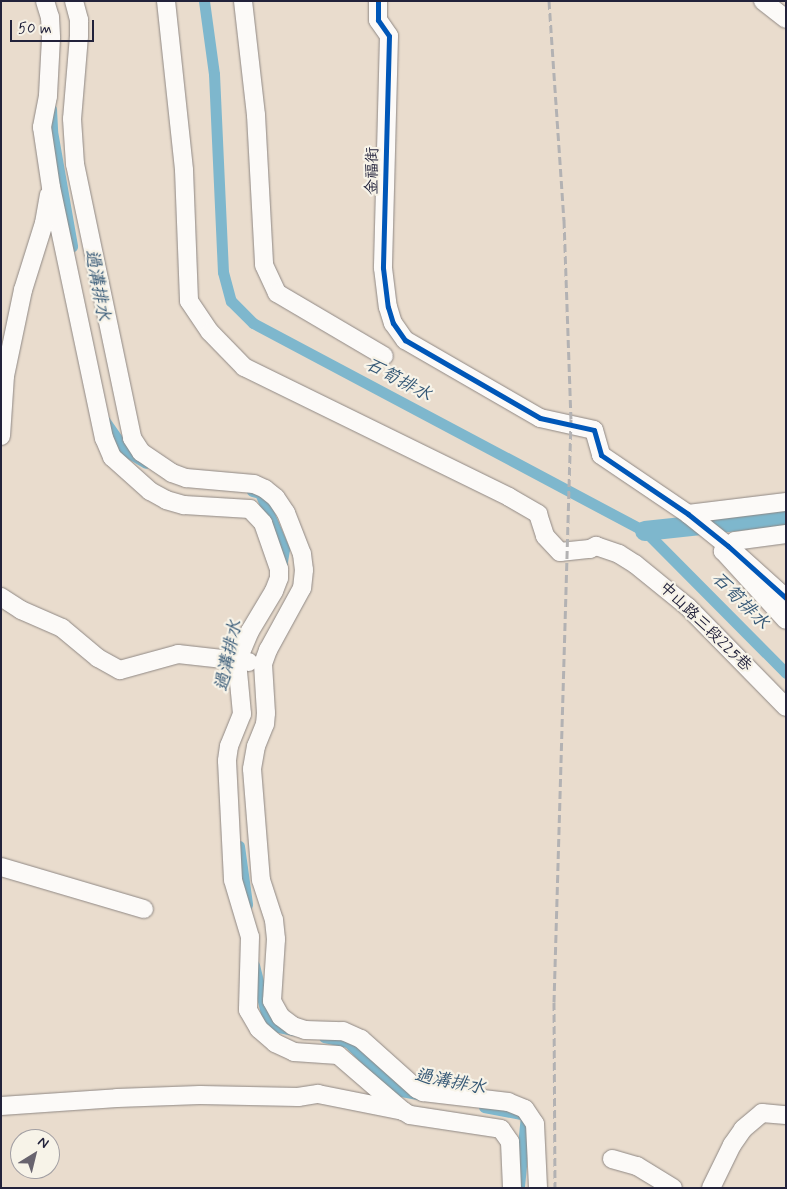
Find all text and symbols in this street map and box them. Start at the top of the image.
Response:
scale bar [12,10,96,42]
text: 50 m [18,19,52,39]
street label: 金福街 [363,147,383,195]
water label: 過溝排水 [80,248,114,322]
water label: 石筍排水 [361,354,435,406]
water label: 石筍排水 [707,568,773,634]
street label: 中山路三段225巷 [655,578,755,676]
water label: 過溝排水 [211,619,247,693]
water label: 過溝排水 [413,1065,487,1099]
north arrow [10,1129,60,1179]
text: N [34,1133,52,1153]

